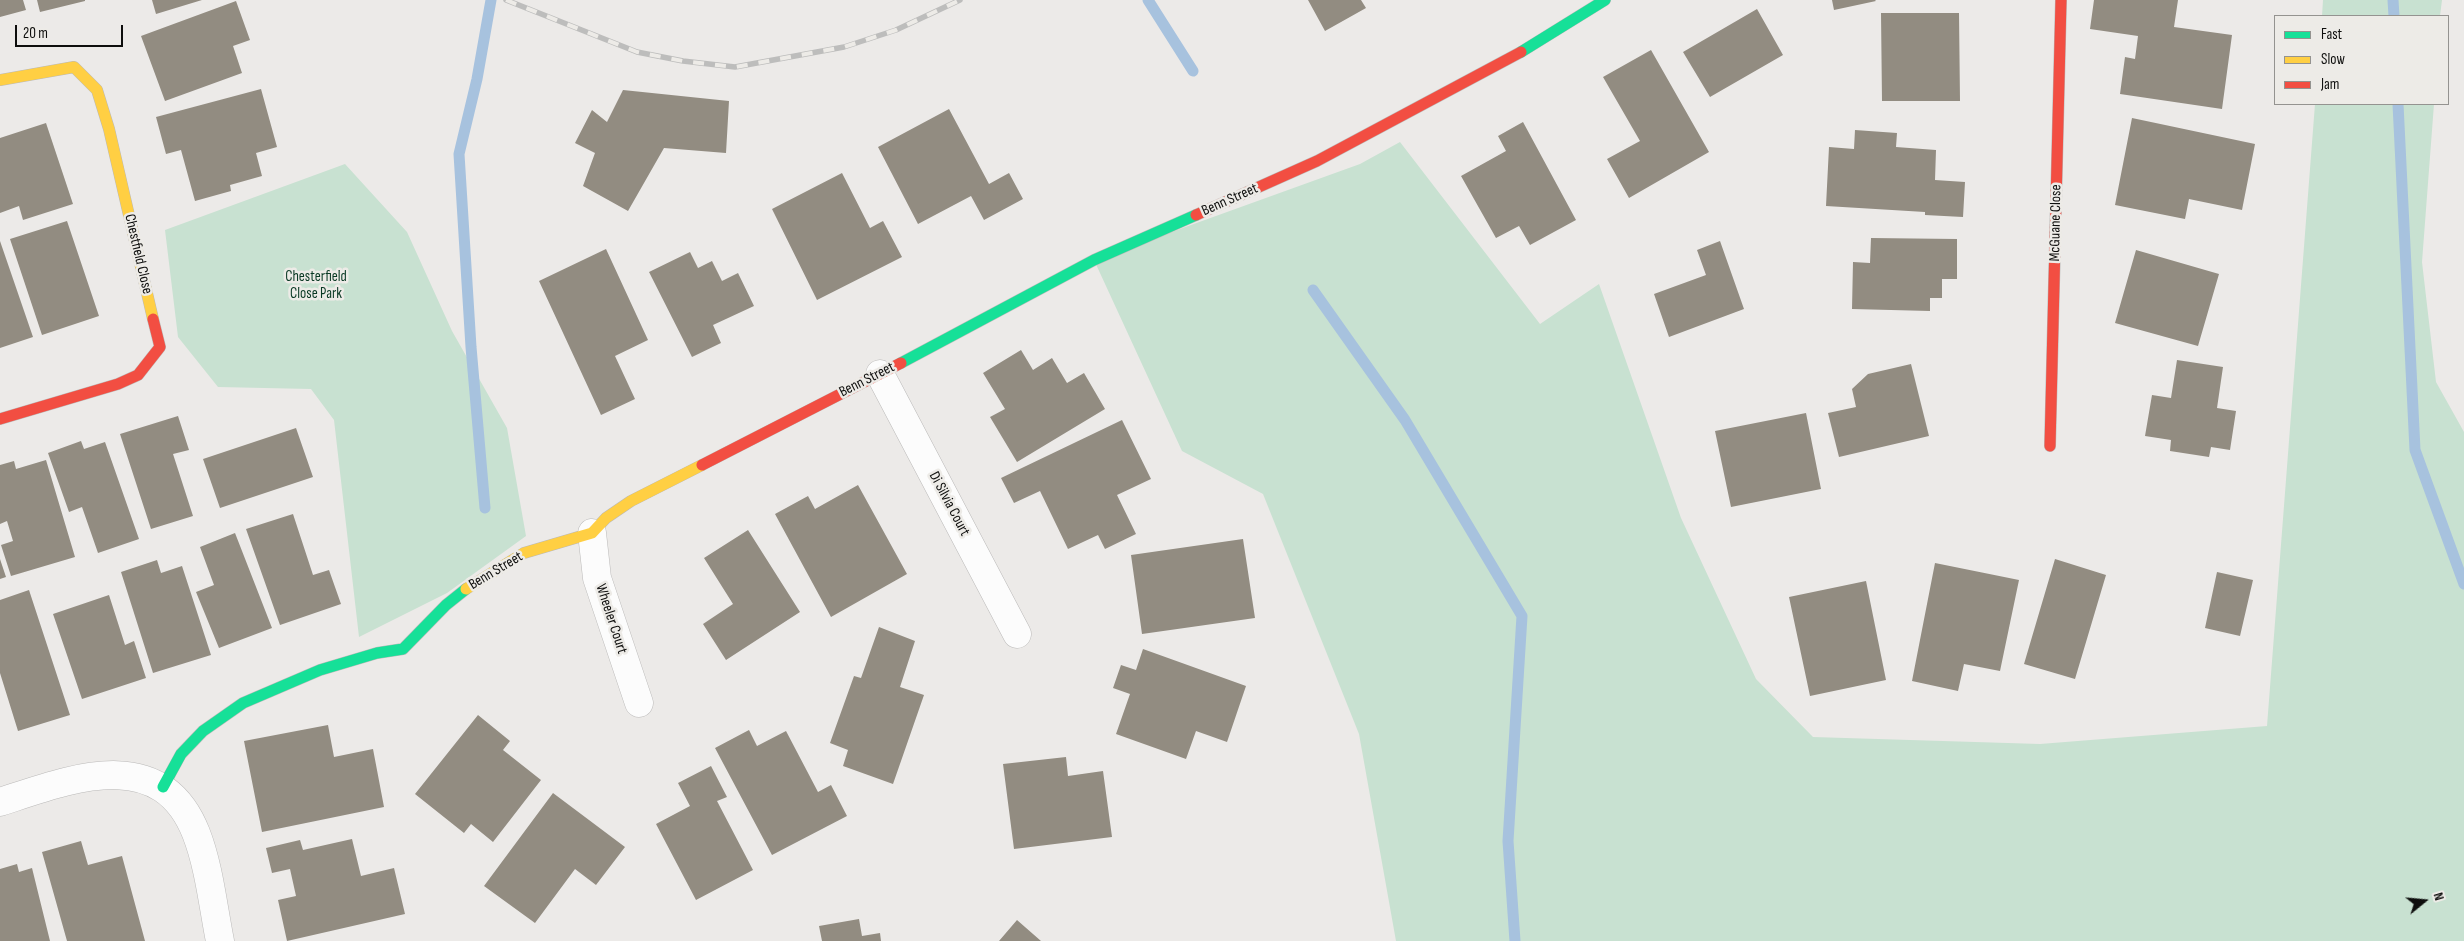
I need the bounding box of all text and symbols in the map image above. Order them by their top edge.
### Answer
scale bar [18,15,125,47]
legend [2274,15,2449,105]
text: 20 m [23,24,48,43]
text: Fast [2321,25,2342,44]
text: Slow [2321,50,2345,69]
text: Jam [2321,75,2339,94]
street label: Benn Street [1199,180,1261,220]
street label: McGuane Close [2046,184,2066,262]
street label: Chestfield Close [120,212,156,296]
park label: Chesterfield Close Park [285,268,347,303]
street label: Benn Street [836,358,898,402]
street label: Di Silvia Court [925,469,973,539]
street label: Benn Street [466,548,526,594]
street label: Wheeler Court [591,582,631,656]
north arrow [2399,876,2449,926]
text: N [2430,890,2448,903]

